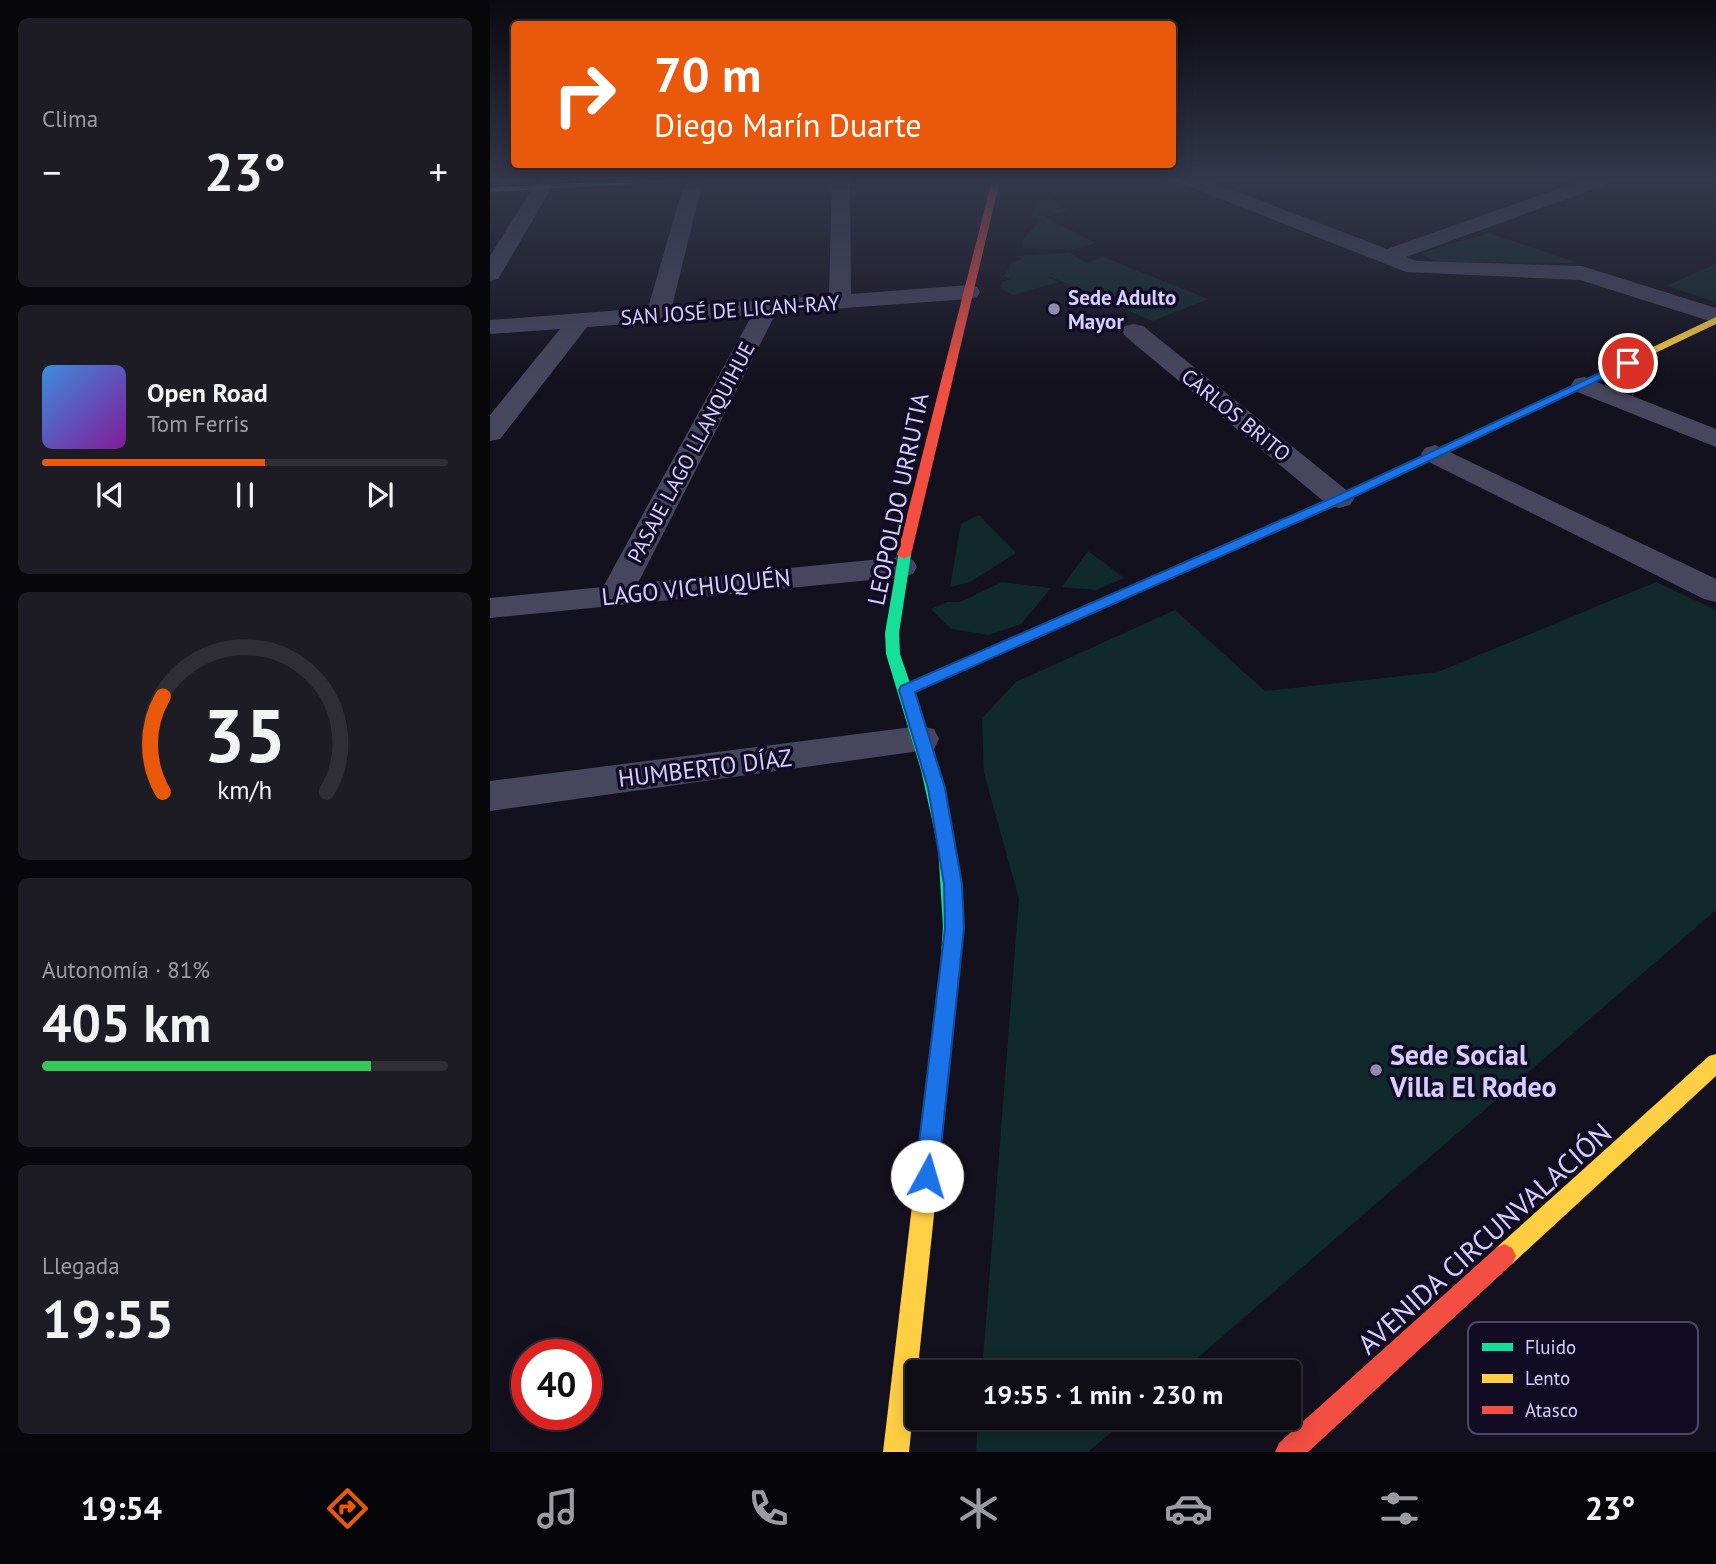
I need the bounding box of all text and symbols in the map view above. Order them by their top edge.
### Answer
text: 70 m [654,42,761,106]
icon: right [539,49,630,140]
text: Clima [42,104,98,133]
text: Diego Marín Duarte [654,104,922,146]
text: 23° [204,138,286,205]
text: − [42,147,61,196]
text: + [429,147,448,196]
place label: Sede Adulto Mayor [1068,284,1176,335]
street label: SAN JOSÉ DE LICAN-RAY [620,289,841,331]
marker: Sede Adulto Mayor [1046,301,1062,317]
pin [1598,333,1658,393]
street label: PASAJE LAGO LLANQUIHUE [621,337,761,567]
icon: arrive [1609,344,1647,382]
street label: CARLOS BRITO [1176,363,1296,467]
text: Open Road [147,376,268,409]
street label: LEOPOLDO URRUTIA [860,390,936,608]
text: Tom Ferris [147,409,249,438]
icon: previous [91,476,129,514]
icon: pause [226,476,264,514]
icon: next [361,476,399,514]
street label: LAGO VICHUQUÉN [600,562,792,612]
text: 35 [204,688,286,782]
street label: HUMBERTO DÍAZ [616,742,794,794]
text: km/h [218,774,272,806]
text: Autonomía · 81% [42,955,210,984]
text: 405 km [42,989,211,1056]
place label: Sede Social Villa El Rodeo [1389,1036,1557,1105]
marker: Sede Social Villa El Rodeo [1368,1062,1384,1078]
street label: AVENIDA CIRCUNVALACIÓN [1349,1114,1619,1362]
position arrow [890,1139,964,1213]
text: Llegada [42,1251,120,1280]
text: 19:55 [42,1285,174,1352]
legend [1468,1322,1698,1434]
text: Fluido [1525,1335,1576,1359]
speed limit sign: 40 [511,1339,602,1430]
text: Lento [1525,1366,1570,1390]
text: 19:55 · 1 min · 230 m [983,1378,1223,1411]
text: Atasco [1525,1398,1578,1422]
icon: directions [323,1484,372,1533]
icon: music [533,1484,582,1533]
icon: phone [744,1484,793,1533]
icon: climate [954,1484,1003,1533]
icon: car [1164,1484,1213,1533]
icon: filters [1375,1484,1424,1533]
text: 19:54 [81,1487,162,1529]
text: 23° [1585,1487,1635,1529]

